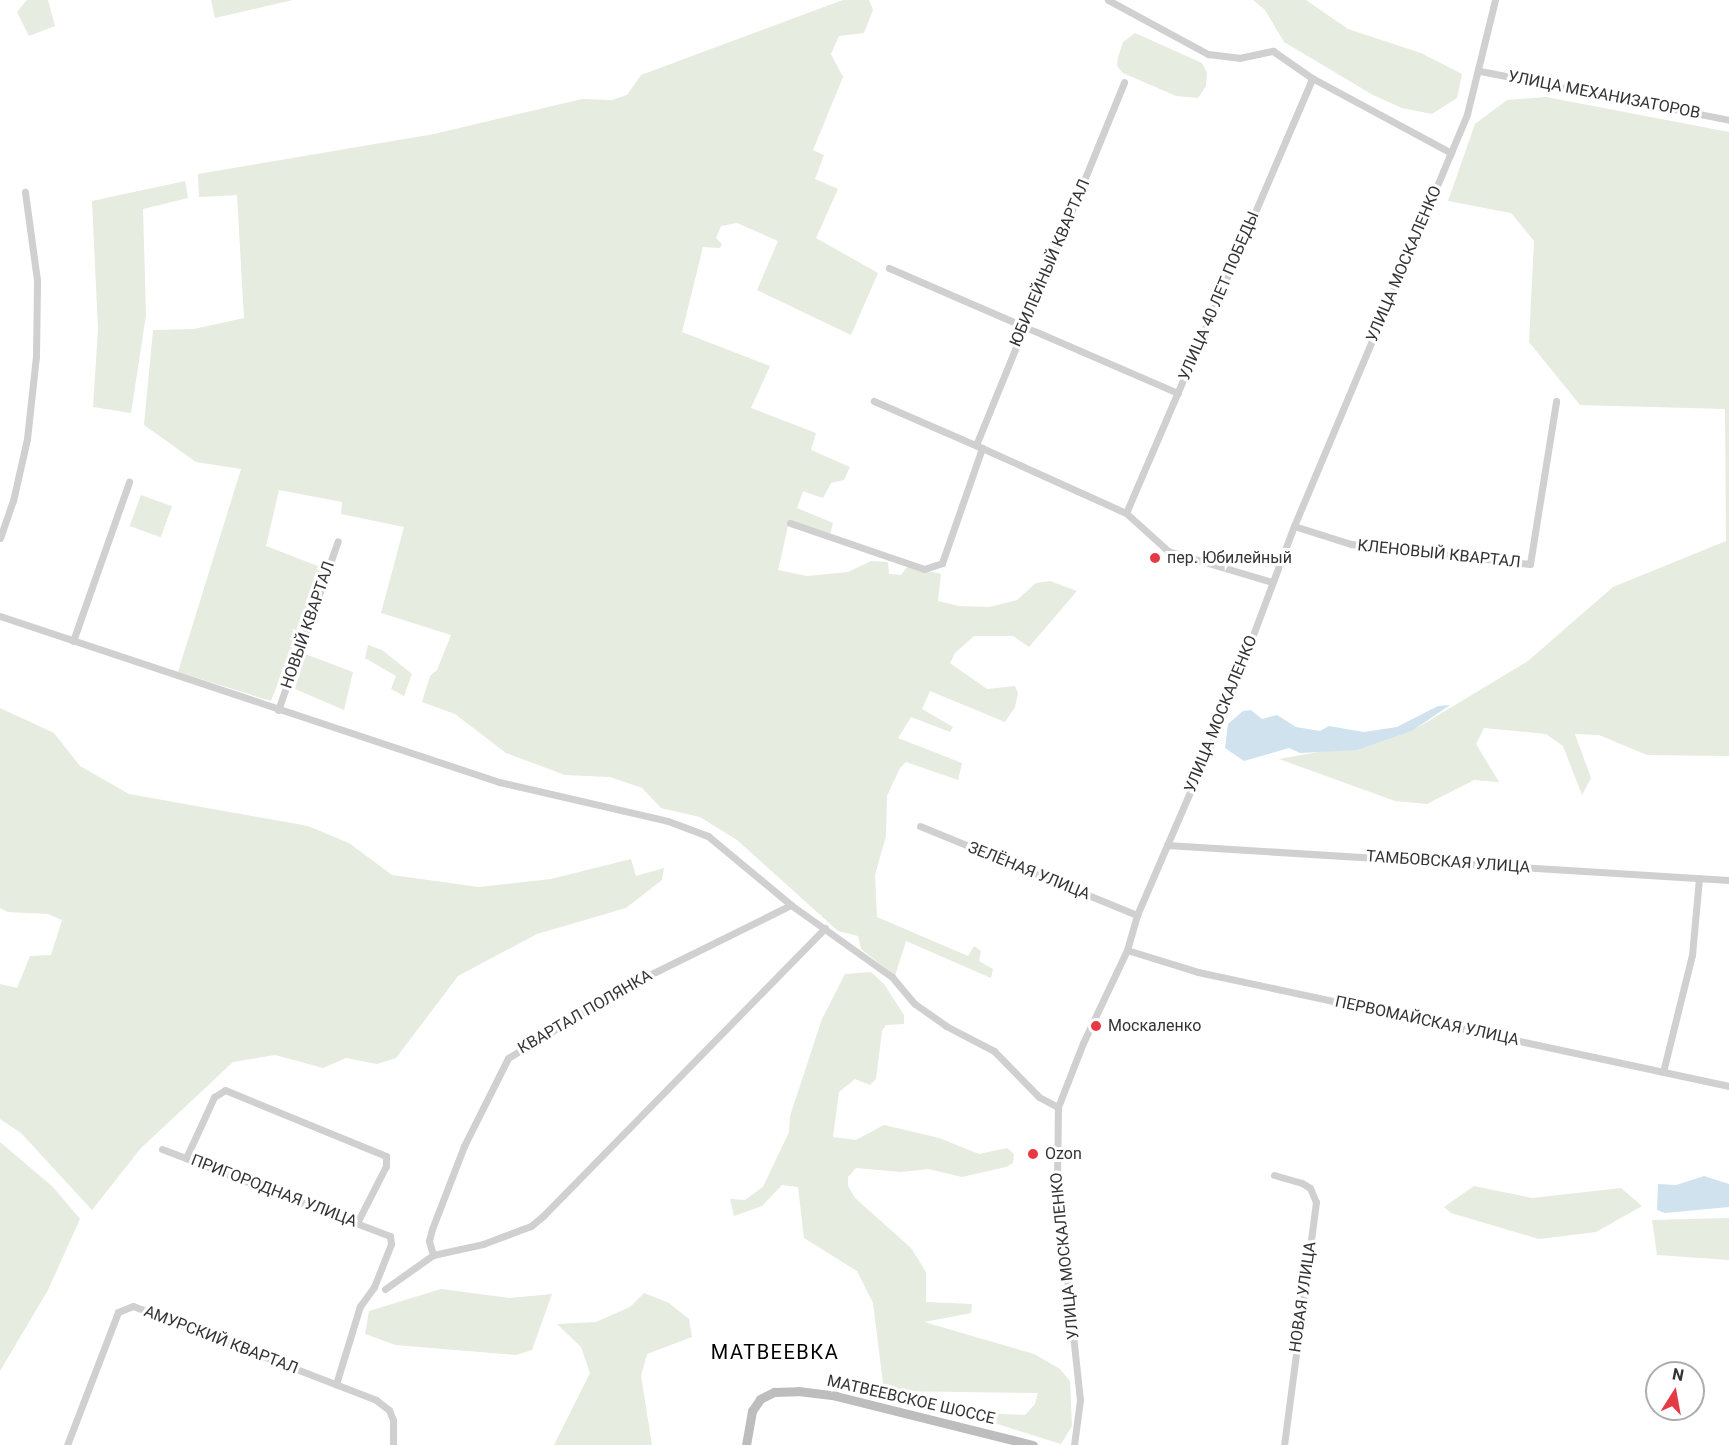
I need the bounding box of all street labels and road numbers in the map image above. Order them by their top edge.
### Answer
street label: УЛИЦА МЕХАНИЗАТОРОВ [1506,67,1702,123]
street label: ЮБИЛЕЙНЫЙ КВАРТАЛ [1006,176,1094,350]
street label: УЛИЦА МОСКАЛЕНКО [1362,183,1446,345]
street label: УЛИЦА 40 ЛЕТ ПОБЕДЫ [1175,208,1263,384]
street label: КЛЕНОВЫЙ КВАРТАЛ [1356,536,1522,572]
street label: НОВЫЙ КВАРТАЛ [277,559,339,691]
street label: УЛИЦА МОСКАЛЕНКО [1181,633,1261,795]
street label: ЗЕЛЁНАЯ УЛИЦА [965,838,1093,904]
street label: ТАМБОВСКАЯ УЛИЦА [1365,847,1531,877]
street label: КВАРТАЛ ПОЛЯНКА [515,966,655,1058]
street label: ПЕРВОМАЙСКАЯ УЛИЦА [1333,992,1521,1050]
street label: ПРИГОРОДНАЯ УЛИЦА [188,1151,360,1231]
street label: УЛИЦА МОСКАЛЕНКО [1047,1172,1083,1340]
street label: НОВАЯ УЛИЦА [1286,1240,1320,1354]
street label: АМУРСКИЙ КВАРТАЛ [141,1302,301,1378]
street label: МАТВЕЕВСКОЕ ШОССЕ [825,1371,997,1429]

